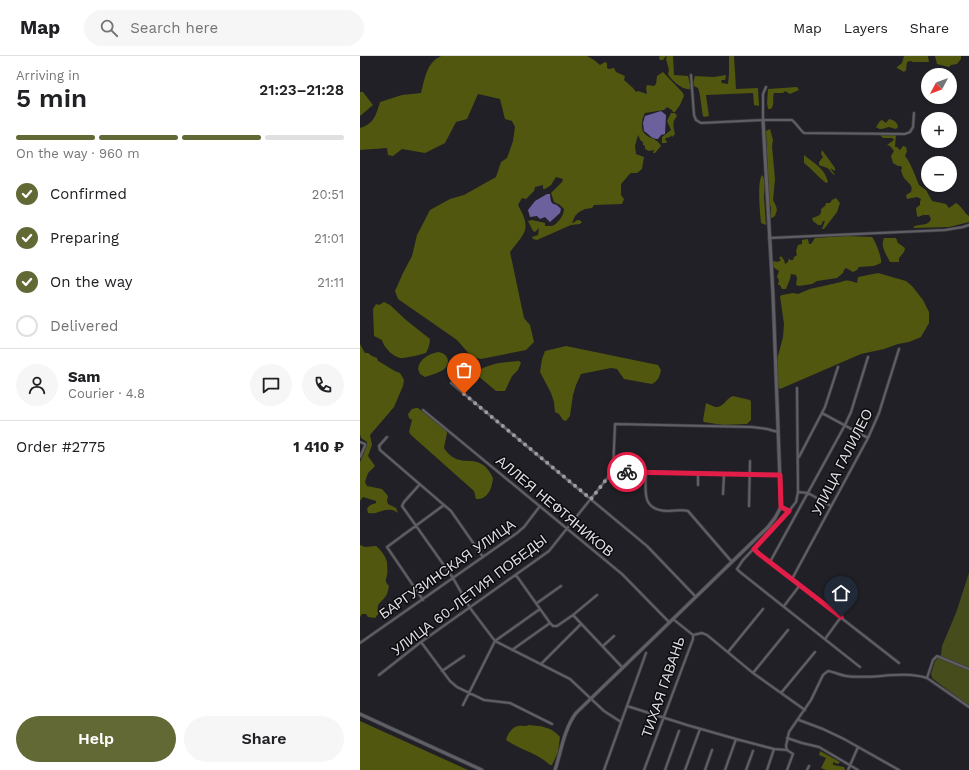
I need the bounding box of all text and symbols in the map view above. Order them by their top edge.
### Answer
search box [84,10,364,46]
text: Map [20,16,60,39]
icon: search [98,17,120,39]
text: Search here [130,19,218,37]
text: Map [793,20,822,36]
text: Layers [844,20,888,36]
text: Share [910,20,949,36]
text: Arriving in [16,68,80,83]
north arrow [921,68,957,104]
map controls [921,68,957,192]
text: 21:23–21:28 [259,81,344,99]
text: 5 min [16,83,87,113]
button: + [921,112,957,148]
text: On the way · 960 m [16,146,140,161]
button: − [921,156,957,192]
icon: check [16,183,38,205]
text: Confirmed [50,185,127,203]
text: 20:51 [312,187,344,202]
icon: check [16,227,38,249]
text: Preparing [50,229,119,247]
text: 21:01 [314,231,344,246]
icon: check [16,271,38,293]
text: On the way [50,273,132,291]
text: 21:11 [317,275,344,290]
text: Delivered [50,317,118,335]
pin [447,353,481,394]
icon: bag [453,359,475,381]
button: person [16,364,58,406]
button: chat [250,364,292,406]
button: phone [302,364,344,406]
text: Sam [68,368,100,386]
text: Courier · 4.8 [68,386,145,401]
street label: УЛИЦА ГАЛИЛЕО [808,406,876,518]
text: Order #2775 [16,438,106,456]
text: 1 410 ₽ [293,438,344,456]
street label: АЛЛЕЯ НЕФТЯНИКОВ [493,452,617,560]
courier [607,452,647,492]
icon: bike [616,461,638,483]
street label: БАРГУЗИНСКАЯ УЛИЦА [376,516,519,622]
street label: УЛИЦА 60-ЛЕТИЯ ПОБЕДЫ [388,531,550,659]
pin [824,576,858,617]
icon: home [830,582,852,604]
street label: ТИХАЯ ГАВАНЬ [638,634,688,740]
button: Help [16,716,176,762]
button: Share [184,716,344,762]

